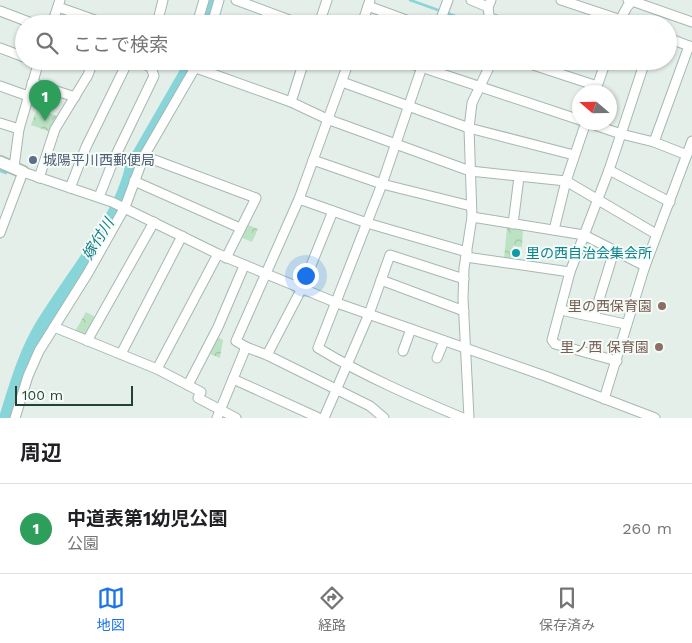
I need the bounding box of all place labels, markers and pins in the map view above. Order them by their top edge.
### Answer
pin: 1 [29,80,61,121]
place label: 城陽平川西郵便局 [43,152,155,168]
marker: 城陽平川西郵便局 [27,154,39,166]
place label: 里の西自治会集会所 [526,245,652,261]
marker: 里の西自治会集会所 [510,247,522,259]
place label: 里の西保育園 [568,298,652,314]
marker: 里の西保育園 [656,300,668,312]
place label: 里ノ西 保育園 [560,339,649,355]
marker: 里ノ西 保育園 [653,341,665,353]

